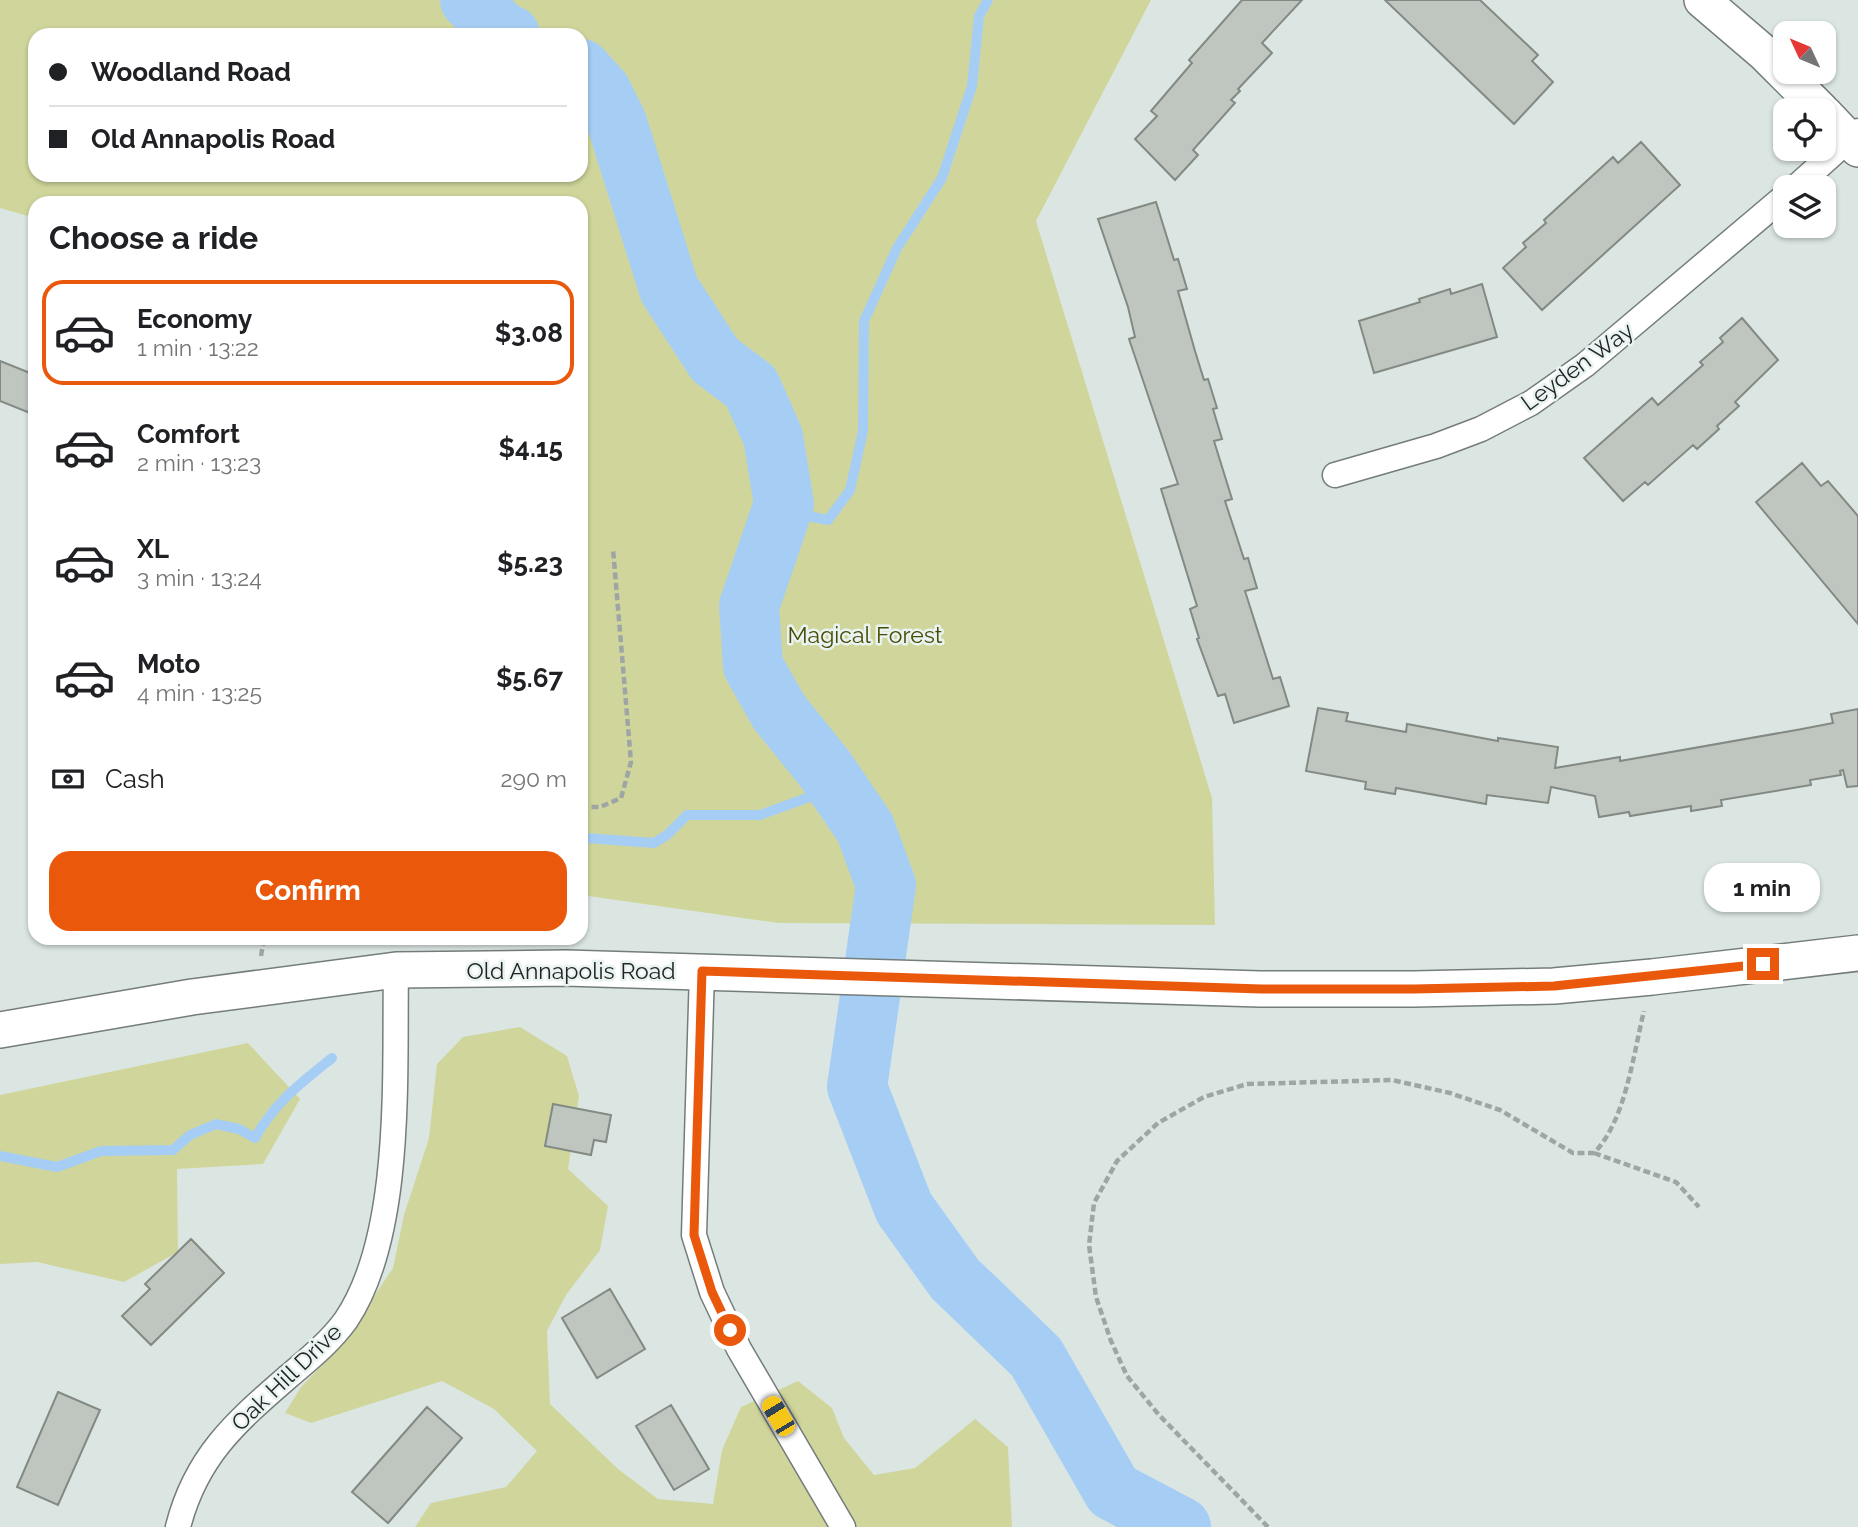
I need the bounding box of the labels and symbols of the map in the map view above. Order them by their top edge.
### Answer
north arrow [1773,21,1836,84]
street label: Leyden Way [1516,316,1638,416]
park label: Magical Forest [788,621,943,648]
callout: 1 min [1705,862,1821,912]
route end [1747,948,1779,980]
street label: Old Annapolis Road [466,957,676,984]
route start [714,1314,746,1346]
street label: Oak Hill Drive [225,1318,347,1436]
car [759,1393,798,1439]

